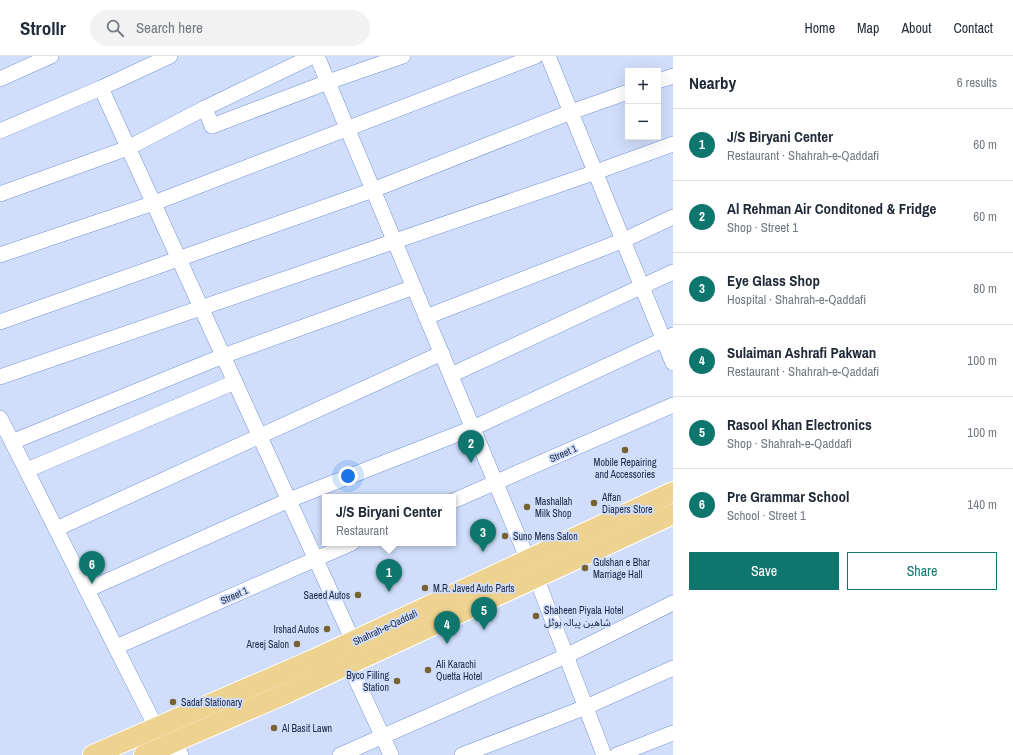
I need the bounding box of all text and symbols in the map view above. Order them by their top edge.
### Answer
search box [90,10,370,46]
text: Strollr [20,15,66,41]
icon: search [104,17,126,39]
text: Search here [136,17,203,38]
text: Home [804,19,835,37]
text: Map [857,19,879,37]
text: About [901,19,931,37]
text: Contact [953,19,993,37]
map controls [625,68,661,140]
button: + [625,68,661,104]
text: Nearby [689,71,736,94]
text: 6 results [957,74,997,91]
button: − [625,104,661,140]
text: J/S Biryani Center [727,126,833,147]
text: 1 [699,136,705,153]
text: 60 m [973,136,997,153]
text: Restaurant · Shahrah-e-Qaddafi [727,147,879,164]
text: Al Rehman Air Conditoned & Fridge [727,198,936,219]
text: 2 [699,208,705,225]
text: 60 m [973,208,997,225]
text: Shop · Street 1 [727,219,798,236]
text: Eye Glass Shop [727,270,820,291]
text: 3 [699,280,705,297]
text: 80 m [973,280,997,297]
text: Hospital · Shahrah-e-Qaddafi [727,291,866,308]
text: Sulaiman Ashrafi Pakwan [727,342,876,363]
text: 4 [699,352,705,369]
text: 100 m [967,352,997,369]
text: Restaurant · Shahrah-e-Qaddafi [727,363,879,380]
text: Rasool Khan Electronics [727,414,872,435]
text: 5 [699,424,705,441]
text: 100 m [967,424,997,441]
pin: 2 [458,430,484,463]
text: Shop · Shahrah-e-Qaddafi [727,435,852,452]
street label: Street 1 [547,442,579,465]
marker: Mobile Repairing and Accessories [620,445,630,455]
place label: Mobile Repairing and Accessories [594,456,657,481]
your location [338,466,358,486]
text: Pre Grammar School [727,486,849,507]
place label: Affan Diapers Store [601,491,653,516]
popup [322,494,456,546]
place label: Mashallah Milk Shop [535,495,572,520]
text: 6 [699,496,705,513]
text: 140 m [967,496,997,513]
marker: Affan Diapers Store [589,498,599,508]
text: J/S Biryani Center [336,501,442,522]
marker: Mashallah Milk Shop [522,502,532,512]
text: School · Street 1 [727,507,806,524]
pin: 3 [470,519,496,552]
text: Restaurant [336,522,388,539]
place label: Suno Mens Salon [513,530,578,543]
marker: Suno Mens Salon [500,531,510,541]
pin: 6 [79,551,105,584]
button: Save [689,552,839,590]
button: Share [847,552,997,590]
place label: Gulshan e Bhar Marriage Hall [593,556,650,581]
pin: 1 [376,559,402,592]
marker: Gulshan e Bhar Marriage Hall [580,563,590,573]
place label: M.R. Javed Auto Parts [433,582,515,595]
marker: M.R. Javed Auto Parts [420,583,430,593]
street label: Street 1 [218,584,250,607]
place label: Saeed Autos [303,589,350,602]
marker: Saeed Autos [353,590,363,600]
pin: 5 [471,597,497,630]
place label: Shaheen Piyala Hotel شاھین پیالہ ہوٹل [544,604,623,629]
street label: Shahrah-e-Qaddafi [351,607,420,648]
pin: 4 [434,611,460,644]
marker: Shaheen Piyala Hotel شاھین پیالہ ہوٹل [531,611,541,621]
place label: Irshad Autos [273,623,319,636]
marker: Irshad Autos [322,624,332,634]
place label: Areej Salon [246,638,289,651]
marker: Areej Salon [292,639,302,649]
place label: Ali Karachi Quetta Hotel [435,658,482,683]
marker: Ali Karachi Quetta Hotel [423,665,433,675]
place label: Byco Filling Station [346,669,389,694]
marker: Byco Filling Station [392,676,402,686]
place label: Sadaf Stationary [181,696,243,709]
marker: Sadaf Stationary [168,697,178,707]
place label: Al Basit Lawn [281,722,332,735]
marker: Al Basit Lawn [269,723,279,733]

